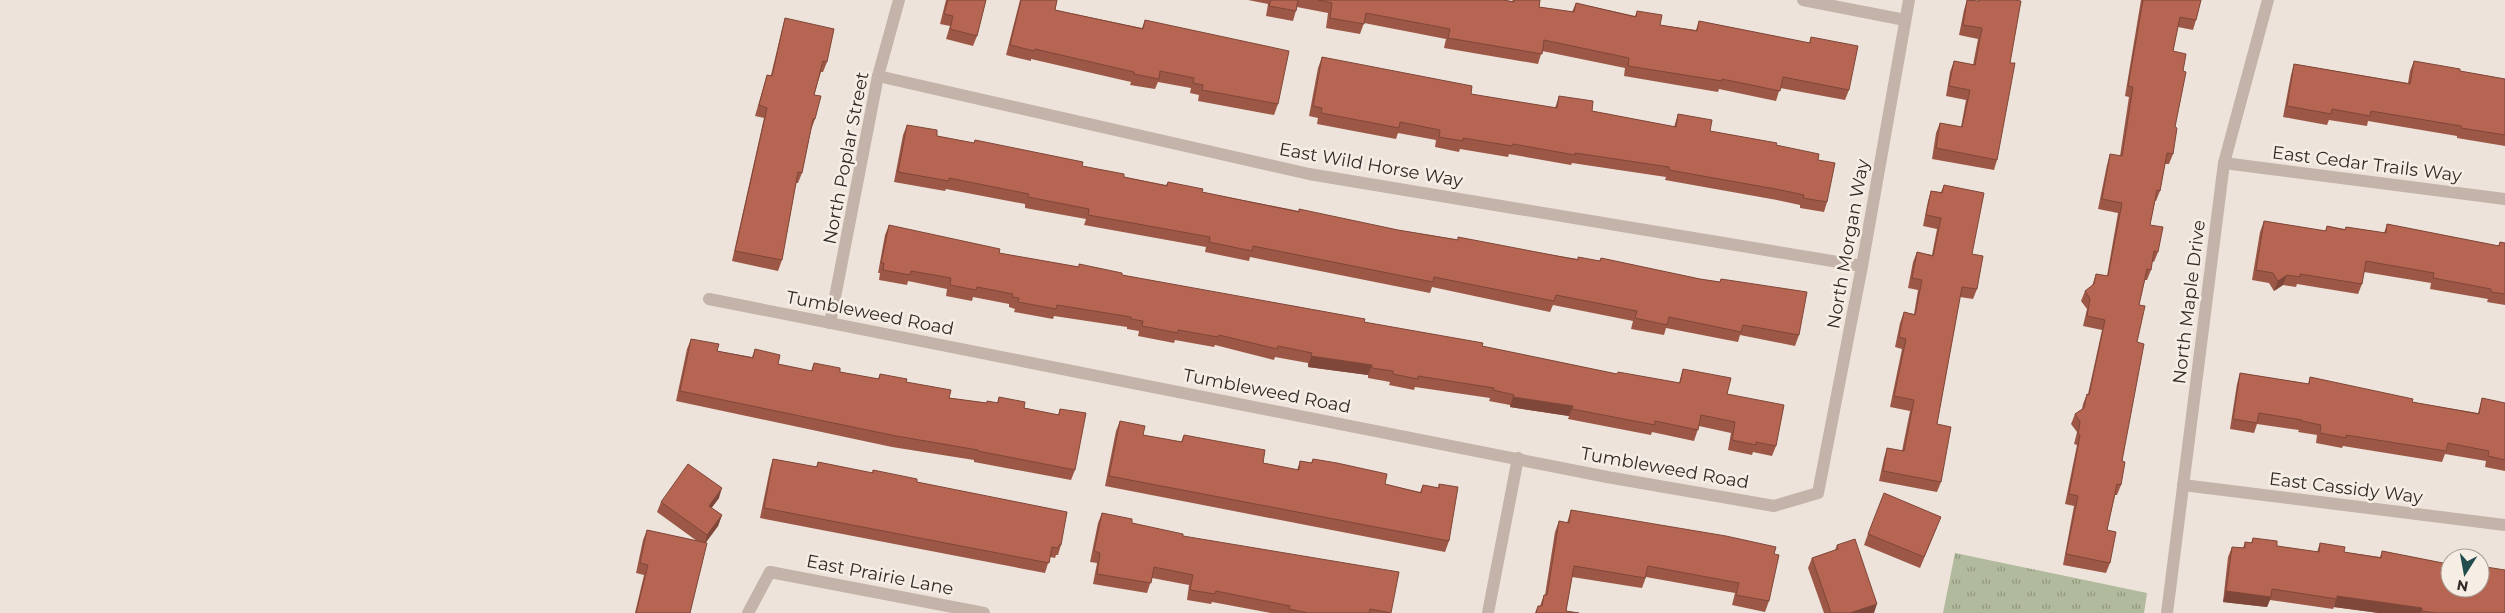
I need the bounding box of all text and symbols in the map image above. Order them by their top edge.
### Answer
street label: North Poplar Street [818,70,874,246]
street label: East Wild Horse Way [1277,138,1465,192]
street label: East Cedar Trails Way [2271,141,2463,187]
street label: North Morgan Way [1822,157,1874,331]
street label: North Maple Drive [2168,219,2210,385]
street label: Tumbleweed Road [784,286,956,340]
street label: Tumbleweed Road [1181,364,1353,418]
street label: Tumbleweed Road [1579,442,1751,494]
street label: East Cassidy Way [2268,468,2424,508]
north arrow [2440,548,2490,598]
street label: East Prairie Lane [804,550,956,600]
text: N [2455,576,2470,596]

